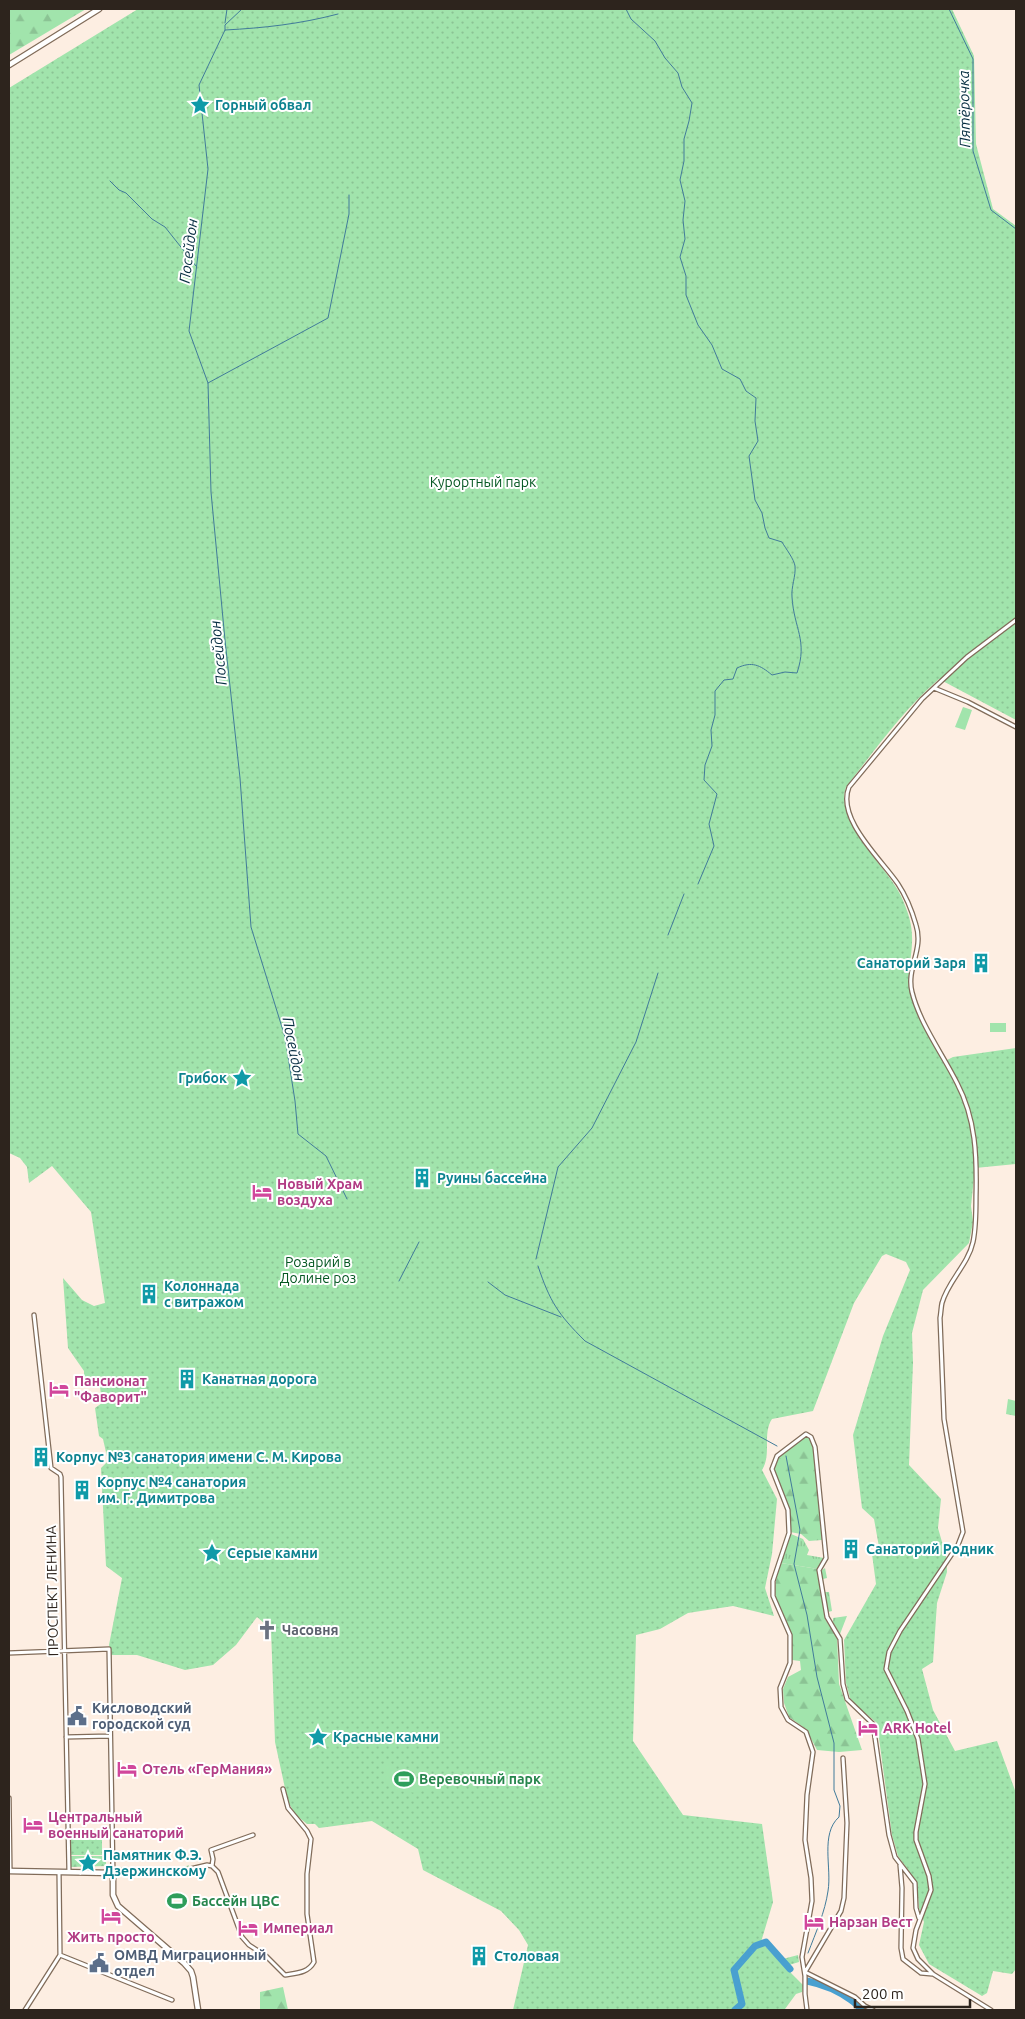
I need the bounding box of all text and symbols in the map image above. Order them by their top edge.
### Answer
water label: Пятёрочка [955,70,973,148]
place icon: Горный обвал [189,94,211,116]
place label: Горный обвал [215,97,311,113]
water label: Посейдон [176,217,200,284]
park label: Курортный парк [430,474,536,490]
water label: Посейдон [206,619,230,686]
building icon: Санаторий Заря [970,952,992,974]
place label: Санаторий Заря [857,955,966,971]
water label: Посейдон [279,1016,309,1083]
place icon: Грибок [231,1067,253,1089]
place label: Грибок [178,1070,227,1086]
building icon: Руины бассейна [411,1167,433,1189]
place label: Руины бассейна [437,1170,547,1186]
place label: Новый Храм воздуха [277,1176,363,1208]
hotel icon: Новый Храм воздуха [251,1181,273,1203]
park label: Розарий в Долине роз [280,1254,356,1286]
place label: Колоннада с витражом [164,1278,244,1310]
building icon: Колоннада с витражом [138,1283,160,1305]
building icon: Канатная дорога [176,1368,198,1390]
place label: Канатная дорога [202,1371,317,1387]
place label: Пансионат "Фаворит" [74,1373,147,1405]
hotel icon: Пансионат "Фаворит" [48,1378,70,1400]
building icon: Корпус №3 санатория имени С. М. Кирова [30,1446,52,1468]
place label: Корпус №3 санатория имени С. М. Кирова [56,1449,342,1465]
place label: Корпус №4 санатория им. Г. Димитрова [97,1474,246,1506]
building icon: Корпус №4 санатория им. Г. Димитрова [71,1479,93,1501]
street label: ПРОСПЕКТ ЛЕНИНА [43,1525,61,1657]
building icon: Санаторий Родник [840,1538,862,1560]
place label: Санаторий Родник [866,1541,994,1557]
place icon: Серые камни [201,1542,223,1564]
place label: Серые камни [227,1545,318,1561]
church icon: Часовня [256,1619,278,1641]
place label: Часовня [282,1622,338,1638]
place label: Кисловодский городской суд [92,1700,192,1732]
public building icon: Кисловодский городской суд [66,1705,88,1727]
hotel icon: ARK Hotel [857,1717,879,1739]
place label: ARK Hotel [883,1720,951,1736]
place icon: Красные камни [307,1726,329,1748]
place label: Красные камни [333,1729,439,1745]
hotel icon: Отель «ГерМания» [116,1758,138,1780]
place label: Отель «ГерМания» [142,1761,272,1777]
sports icon: Веревочный парк [393,1768,415,1790]
place label: Веревочный парк [419,1771,541,1787]
place label: Центральный военный санаторий [48,1809,184,1841]
hotel icon: Центральный военный санаторий [22,1814,44,1836]
place label: Памятник Ф.Э. Дзержинскому [103,1847,207,1879]
place icon: Памятник Ф.Э. Дзержинскому [77,1852,99,1874]
sports icon: Бассейн ЦВС [166,1890,188,1912]
place label: Бассейн ЦВС [192,1893,280,1909]
hotel icon: Жить просто [100,1905,122,1927]
hotel icon: Нарзан Вест [803,1911,825,1933]
place label: Нарзан Вест [829,1914,913,1930]
hotel icon: Империал [237,1917,259,1939]
place label: Империал [263,1920,333,1936]
place label: Жить просто [67,1929,155,1945]
building icon: Столовая [468,1945,490,1967]
place label: ОМВД Миграционный отдел [114,1947,266,1979]
place label: Столовая [494,1948,559,1964]
public building icon: ОМВД Миграционный отдел [88,1952,110,1974]
scale bar [855,1976,970,2008]
text: 200 m [862,1985,904,2002]

